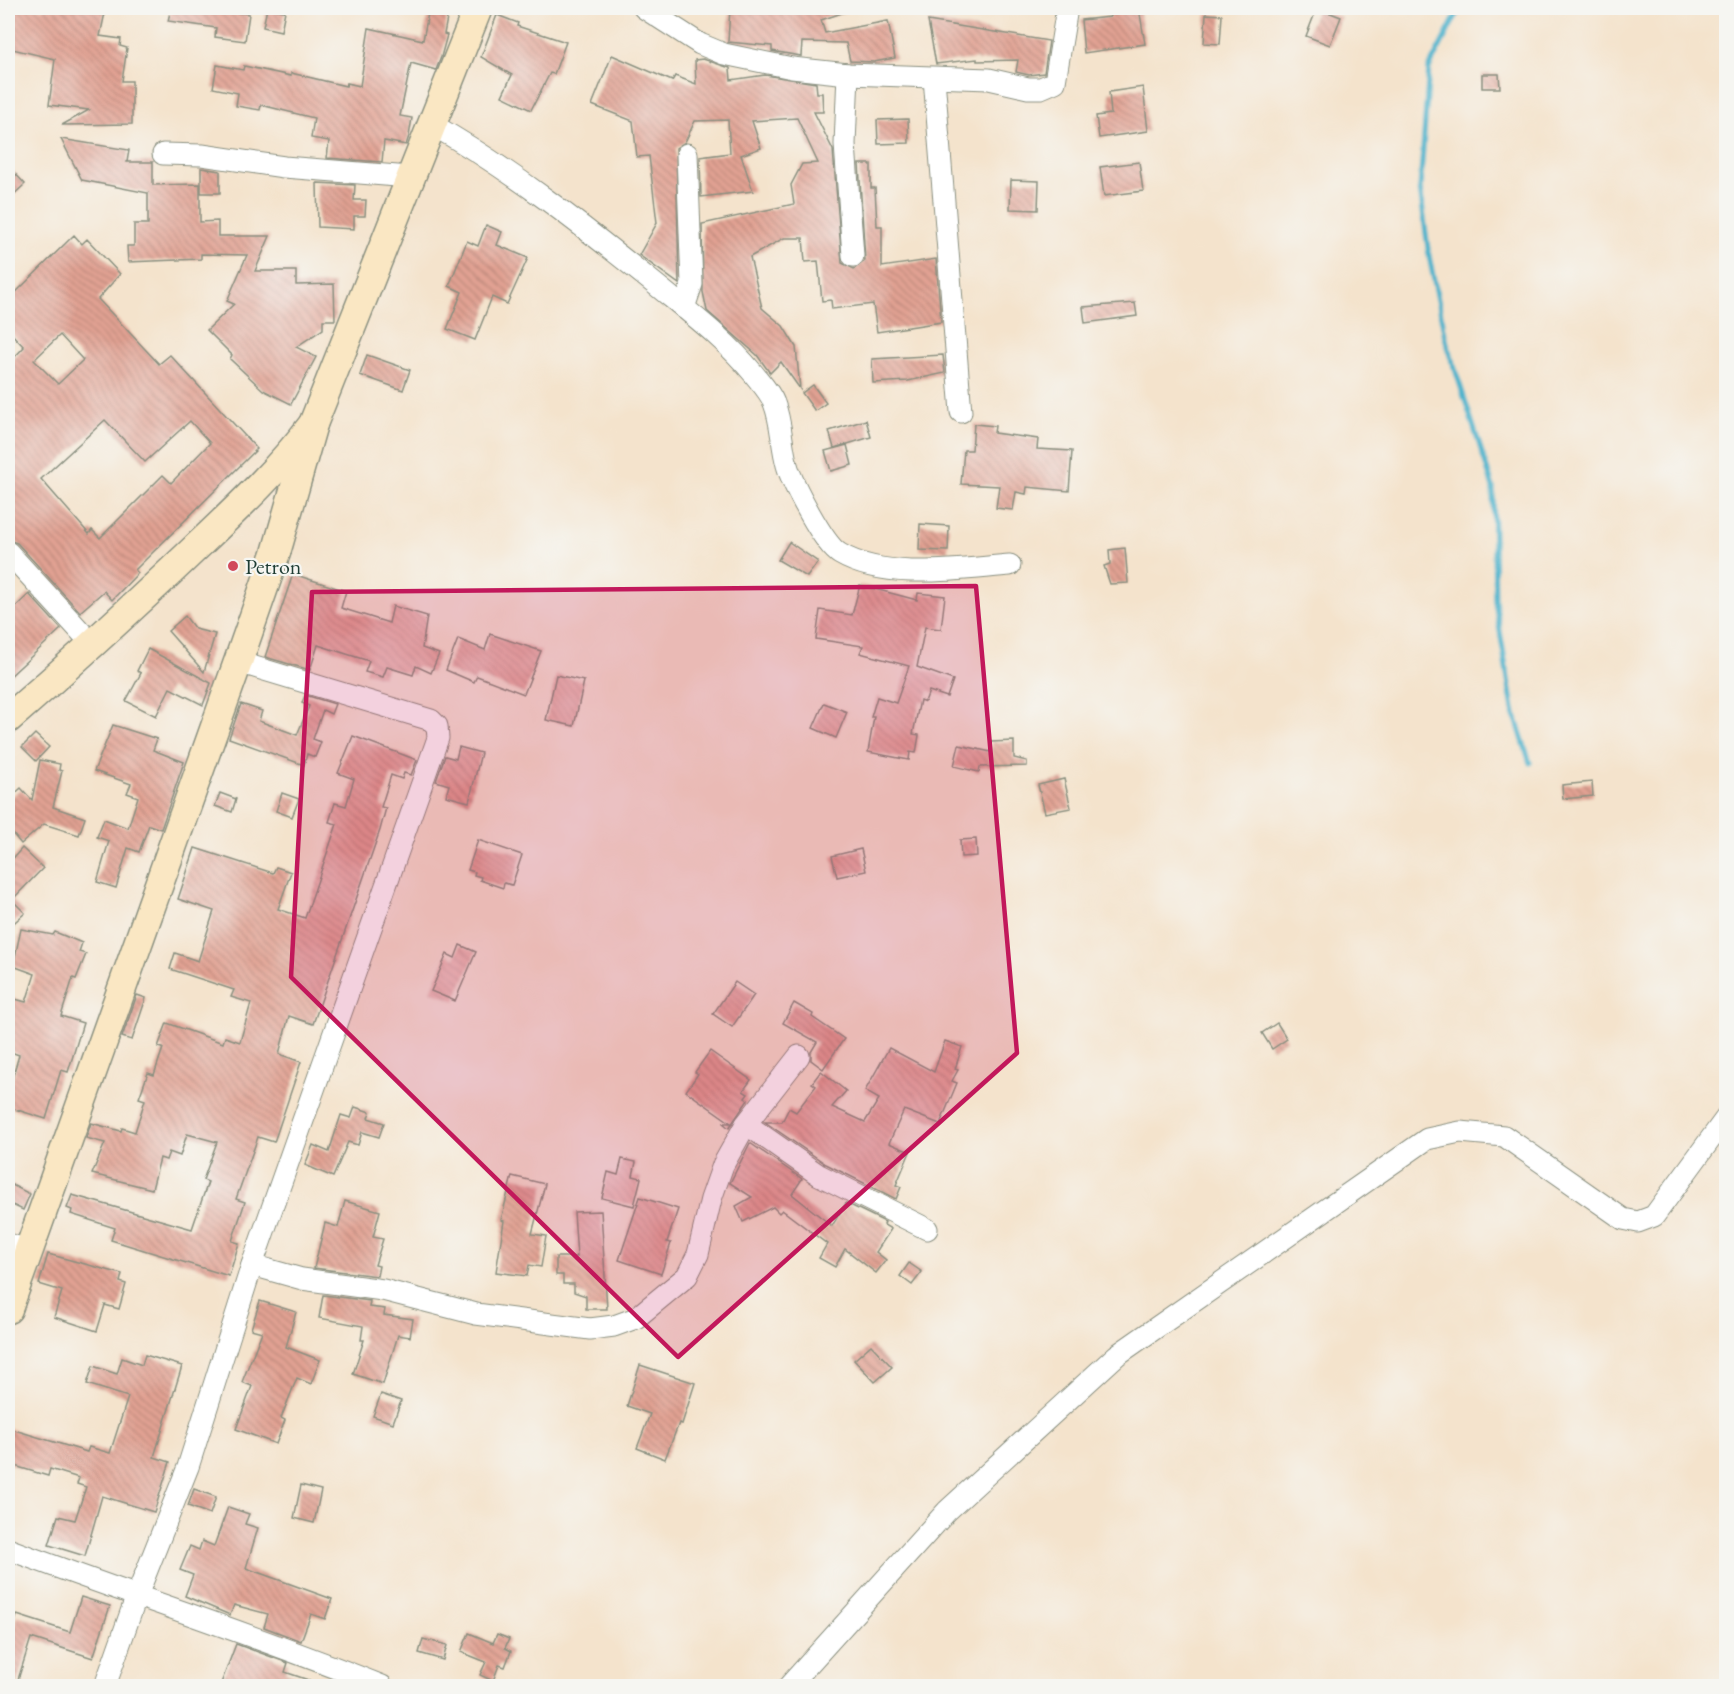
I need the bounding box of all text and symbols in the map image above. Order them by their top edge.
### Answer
place label: Petron [245,552,302,581]
marker: Petron [226,559,240,573]

